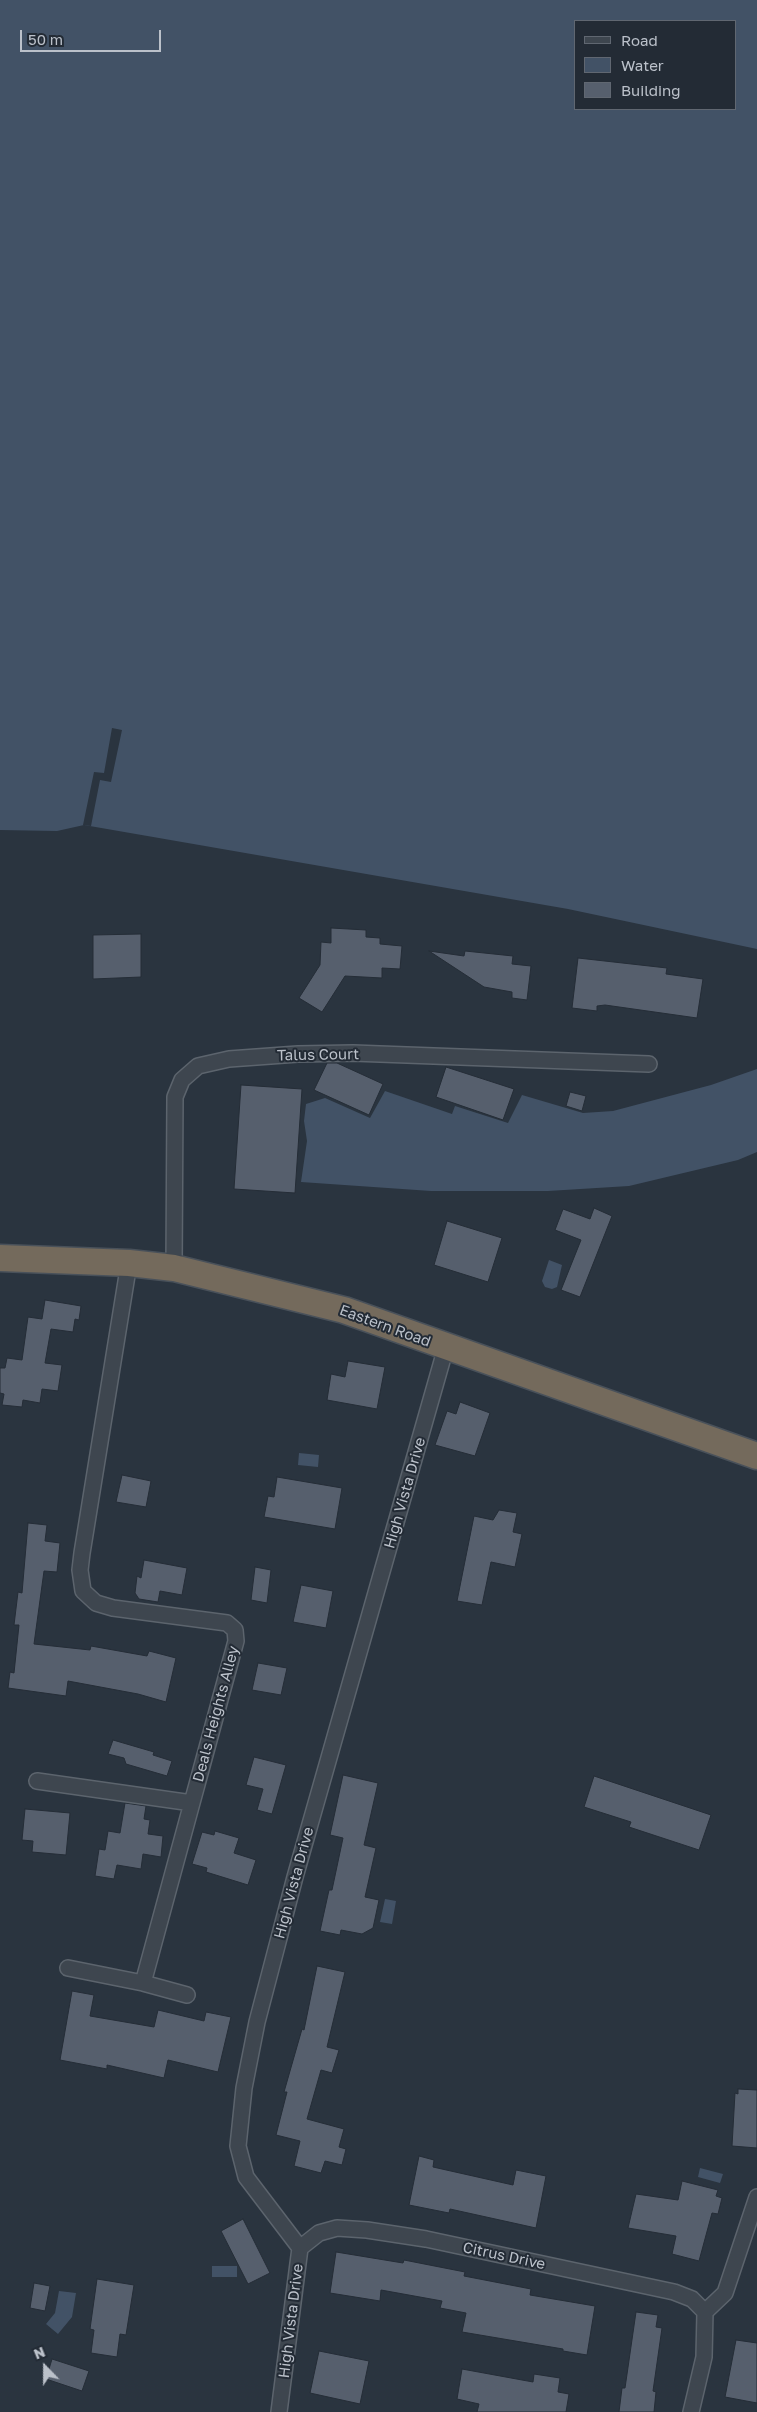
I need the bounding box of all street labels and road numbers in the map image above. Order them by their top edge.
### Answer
street label: Talus Court [277,1045,359,1065]
street label: Eastern Road [337,1301,433,1351]
street label: High Vista Drive [380,1435,430,1551]
street label: Deals Heights Alley [189,1644,243,1784]
street label: High Vista Drive [270,1825,318,1941]
street label: Citrus Drive [461,2238,547,2274]
street label: High Vista Drive [275,2263,307,2379]

